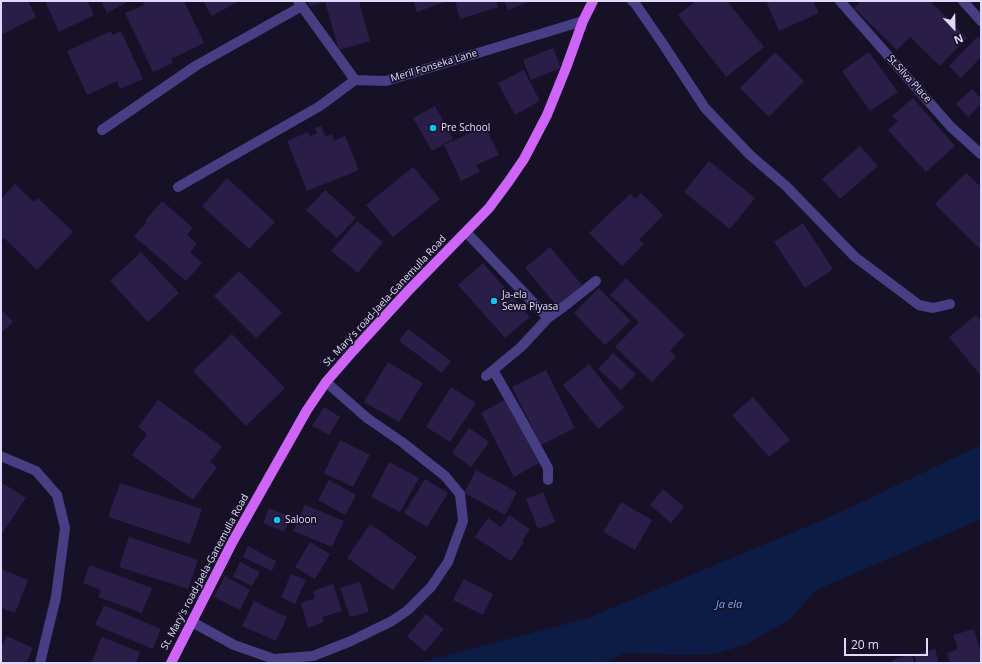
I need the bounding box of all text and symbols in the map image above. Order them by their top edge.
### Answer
north arrow [934,8,974,48]
text: N [952,31,966,48]
street label: Meril Fonseka Lane [389,47,479,85]
street label: St.Silva Place [885,53,933,105]
place label: Pre School [441,122,490,134]
marker: Pre School [428,123,438,133]
street label: St. Mary's road-Jaela-Ganemulla Road [321,233,449,369]
place label: Ja-ela Sewa Piyasa [502,289,558,312]
marker: Ja-ela Sewa Piyasa [489,296,499,306]
street label: St. Mary's road-Jaela-Ganemulla Road [159,492,251,652]
place label: Saloon [285,514,317,526]
marker: Saloon [272,515,282,525]
water label: Ja ela [716,598,742,612]
scale bar [846,630,930,656]
text: 20 m [851,636,879,653]

